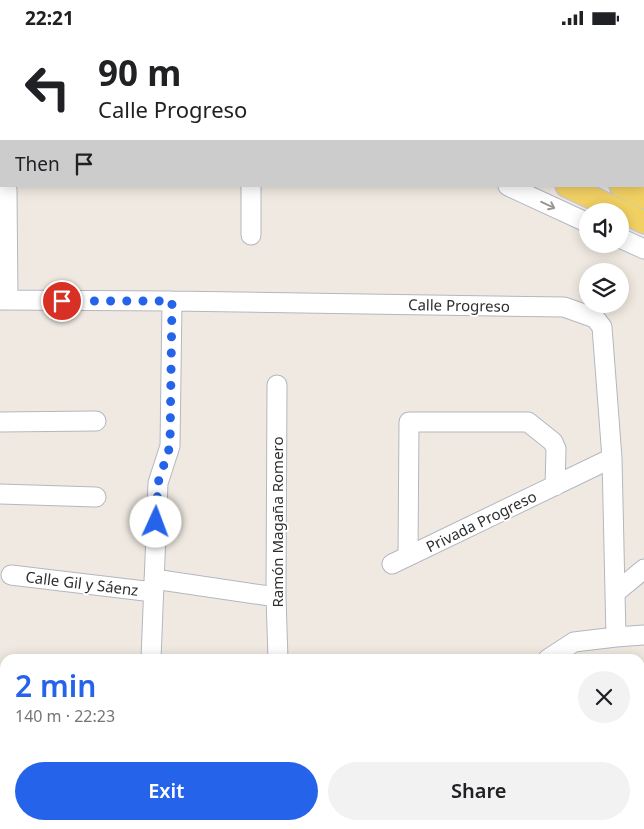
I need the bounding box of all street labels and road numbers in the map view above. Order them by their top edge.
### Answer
street label: Calle Progreso [408,294,510,316]
street label: Ramón Magaña Romero [267,436,287,608]
street label: Privada Progreso [422,486,540,556]
street label: Calle Gil y Sáenz [24,566,140,600]

